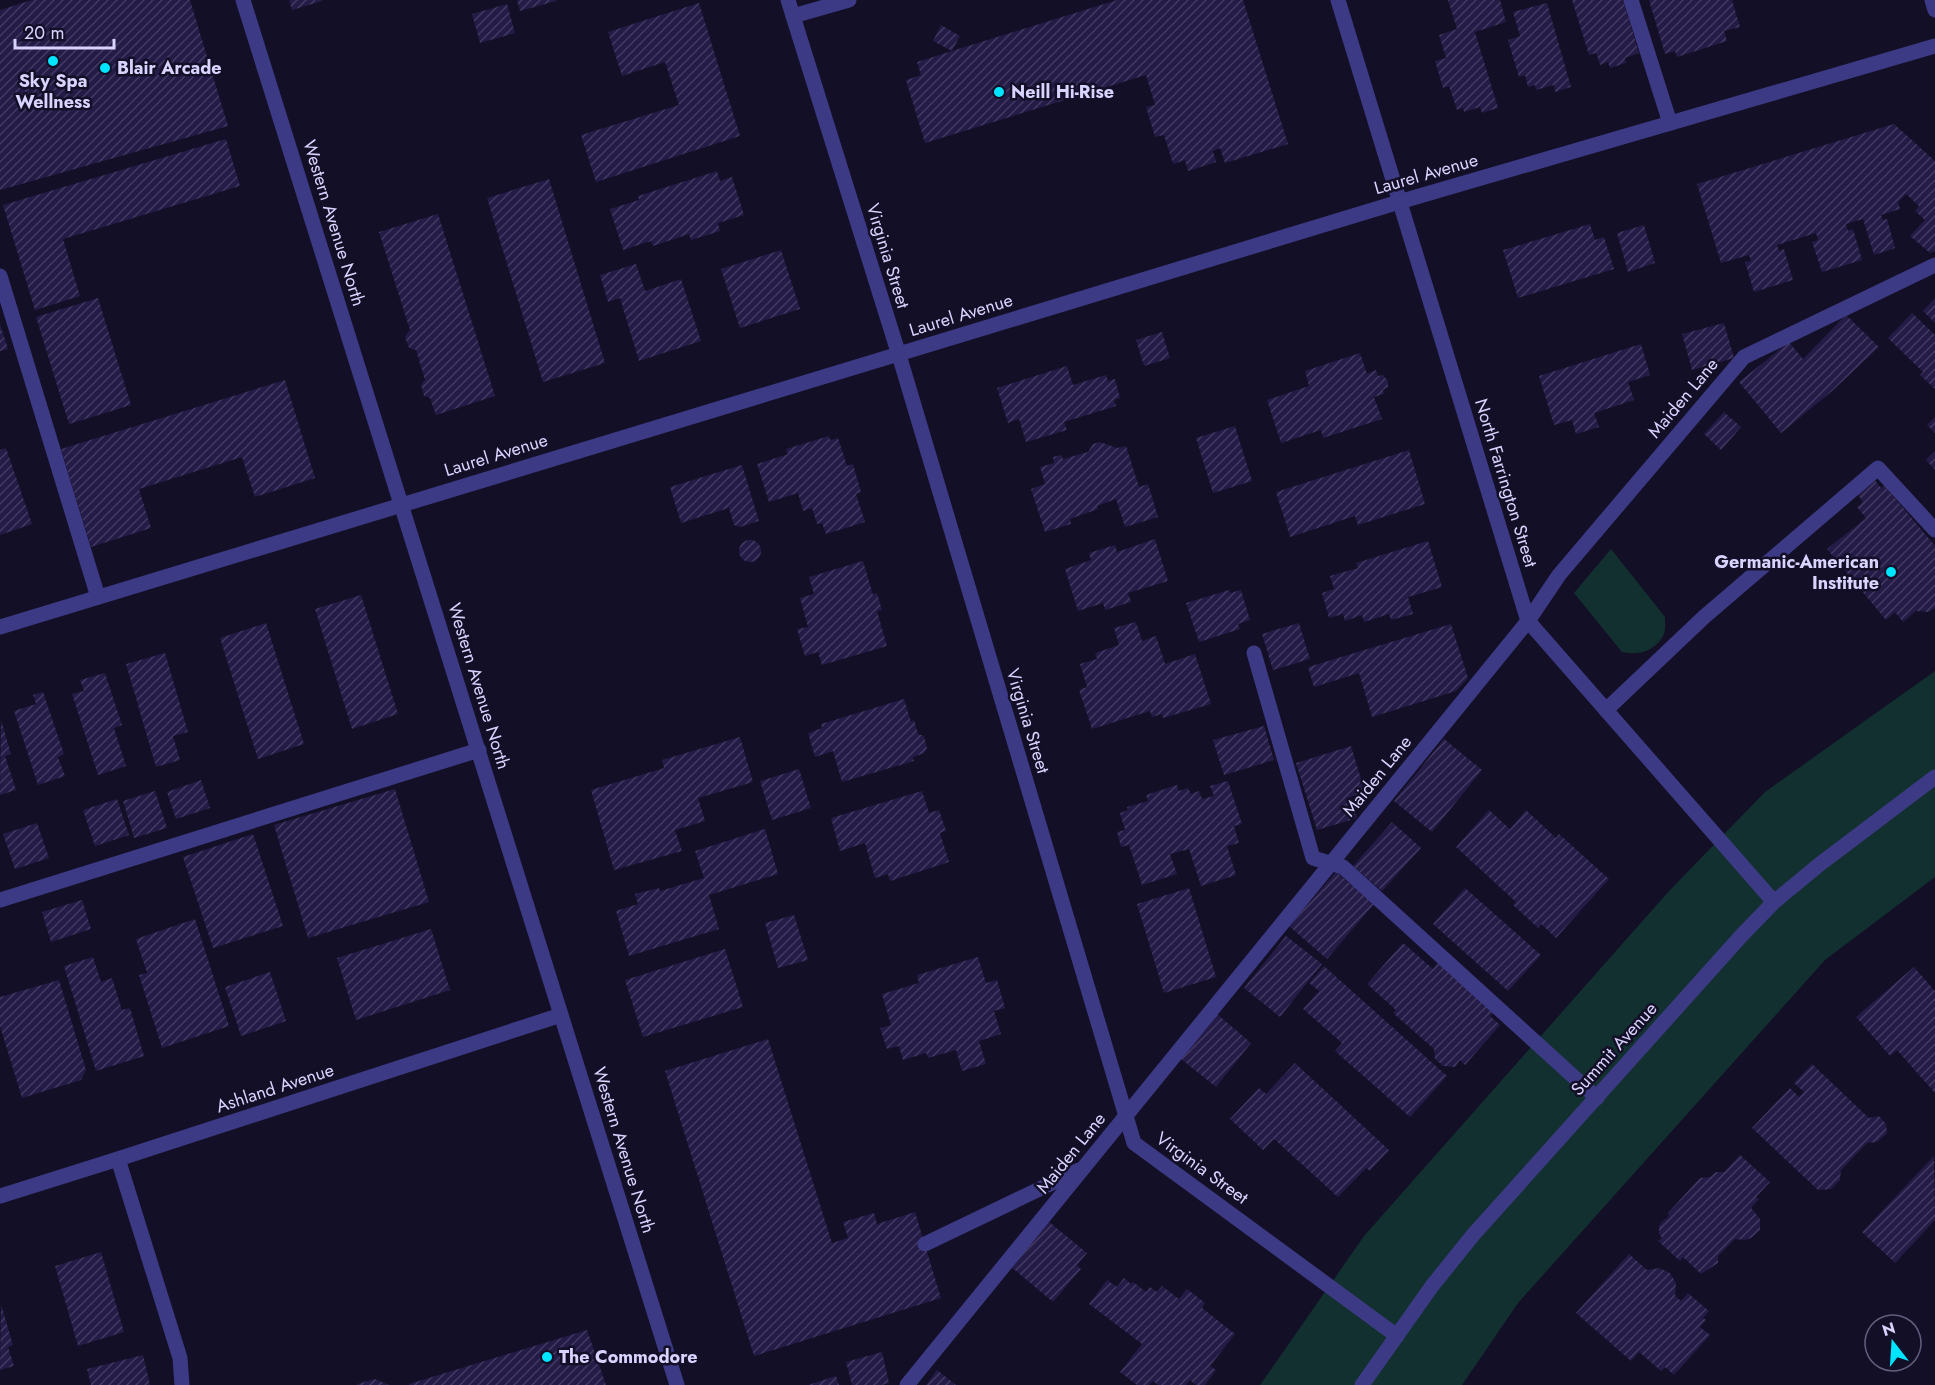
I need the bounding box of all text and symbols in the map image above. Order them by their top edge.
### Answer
scale bar [15,12,114,50]
text: 20 m [24,20,64,46]
marker: Sky Spa Wellness [46,54,60,68]
place label: Blair Arcade [117,55,222,81]
marker: Blair Arcade [98,61,112,75]
place label: Sky Spa Wellness [16,68,90,115]
place label: Neill Hi-Rise [1011,79,1114,105]
marker: Neill Hi-Rise [992,85,1006,99]
street label: Western Avenue North [296,137,372,309]
street label: Laurel Avenue [1371,147,1481,201]
street label: Virginia Street [860,200,916,312]
street label: Laurel Avenue [906,287,1016,343]
street label: Maiden Lane [1642,352,1724,444]
street label: North Farrington Street [1468,396,1544,571]
street label: Laurel Avenue [441,427,551,483]
place label: Germanic-American Institute [1714,549,1879,596]
marker: Germanic-American Institute [1884,565,1898,579]
street label: Western Avenue North [441,600,517,772]
street label: Virginia Street [1000,665,1056,777]
street label: Maiden Lane [1336,730,1418,822]
street label: Summit Avenue [1565,997,1663,1101]
street label: Ashland Avenue [213,1057,337,1119]
street label: Western Avenue North [586,1064,662,1236]
street label: Maiden Lane [1030,1107,1112,1199]
street label: Virginia Street [1150,1126,1254,1211]
north arrow [1863,1313,1923,1373]
text: N [1879,1316,1898,1342]
place label: The Commodore [559,1344,698,1370]
marker: The Commodore [540,1350,554,1364]

